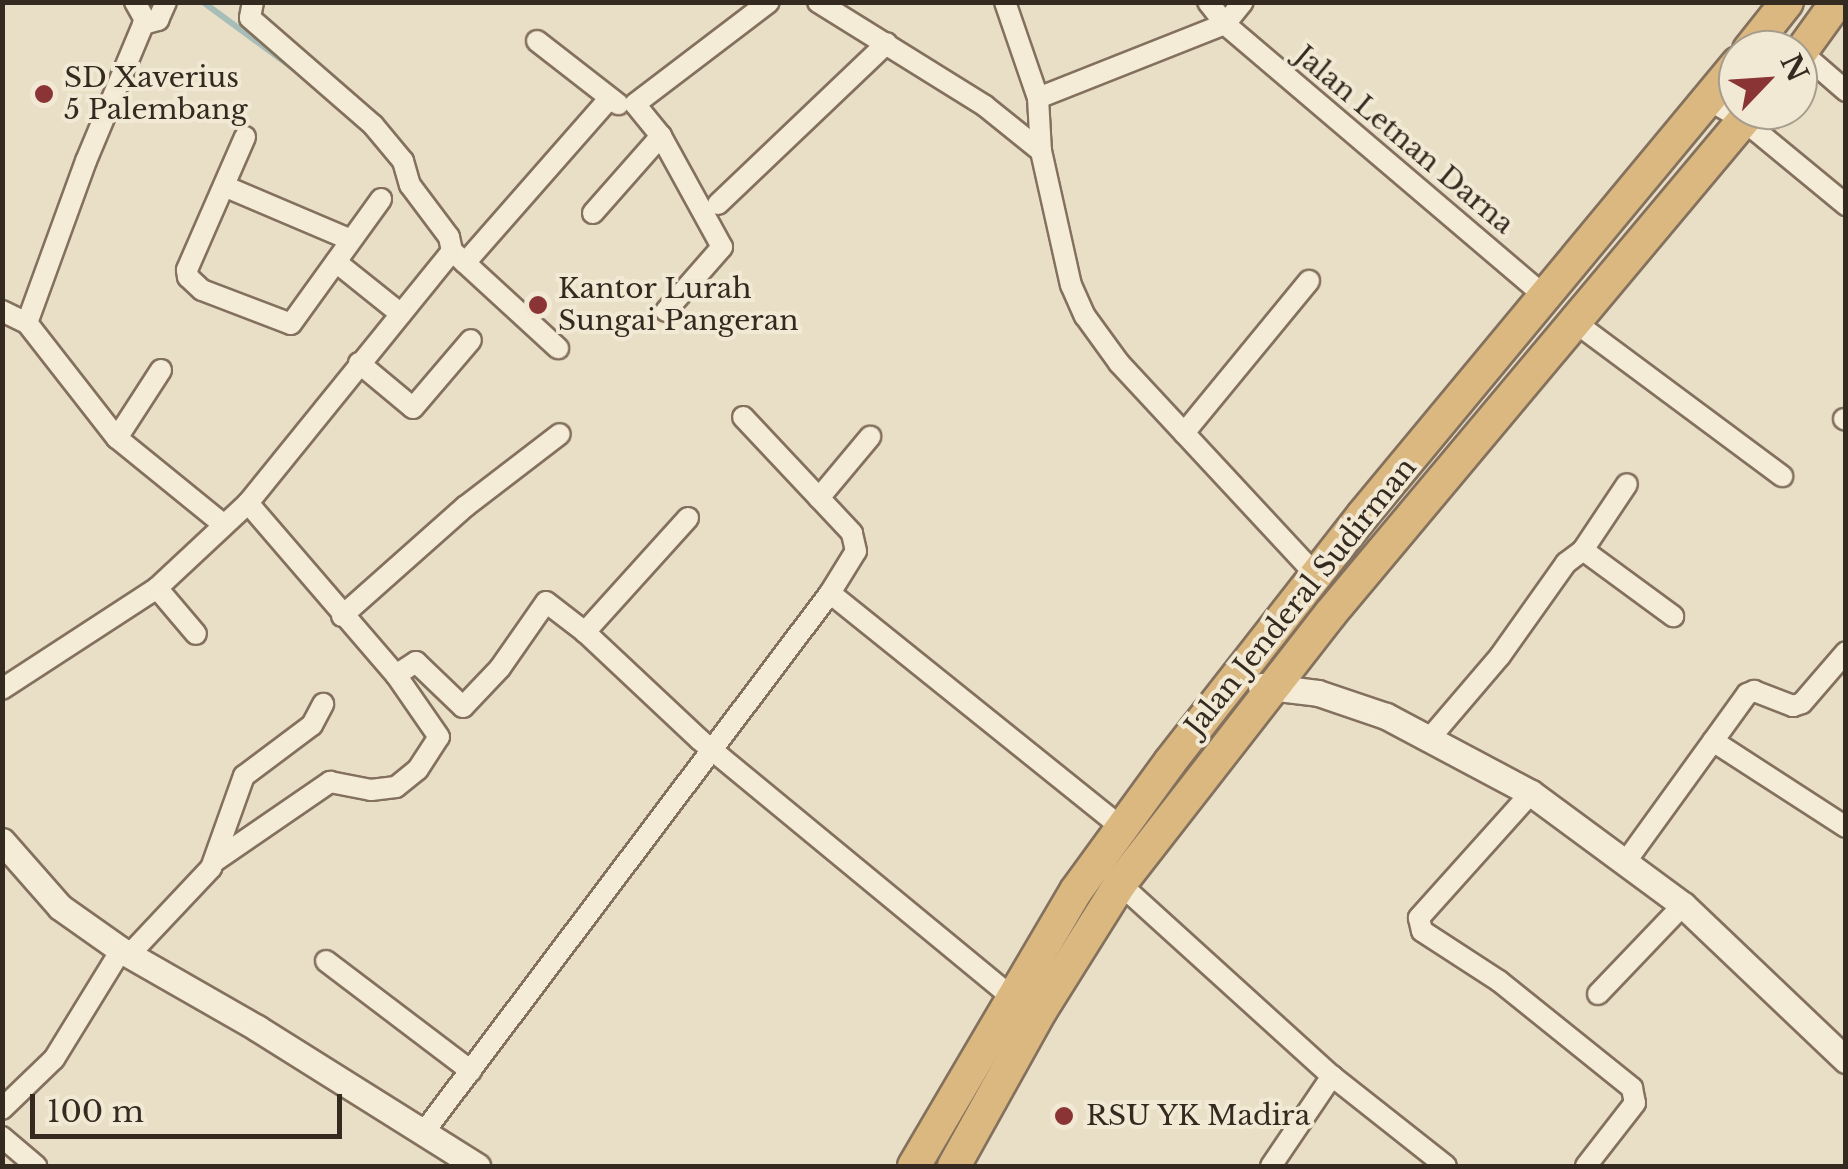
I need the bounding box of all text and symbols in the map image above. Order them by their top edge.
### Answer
north arrow [1718,30,1818,130]
street label: Jalan Letnan Darna [1288,39,1520,241]
text: N [1772,49,1815,87]
place label: SD Xaverius 5 Palembang [64,61,247,127]
marker: SD Xaverius 5 Palembang [33,83,55,105]
place label: Kantor Lurah Sungai Pangeran [558,272,799,338]
marker: Kantor Lurah Sungai Pangeran [527,294,549,316]
street label: Jalan Jenderal Sudirman [1179,451,1423,743]
scale bar [35,1074,348,1136]
text: 100 m [47,1093,144,1130]
place label: RSU YK Madira [1086,1099,1312,1133]
marker: RSU YK Madira [1051,1103,1077,1129]

